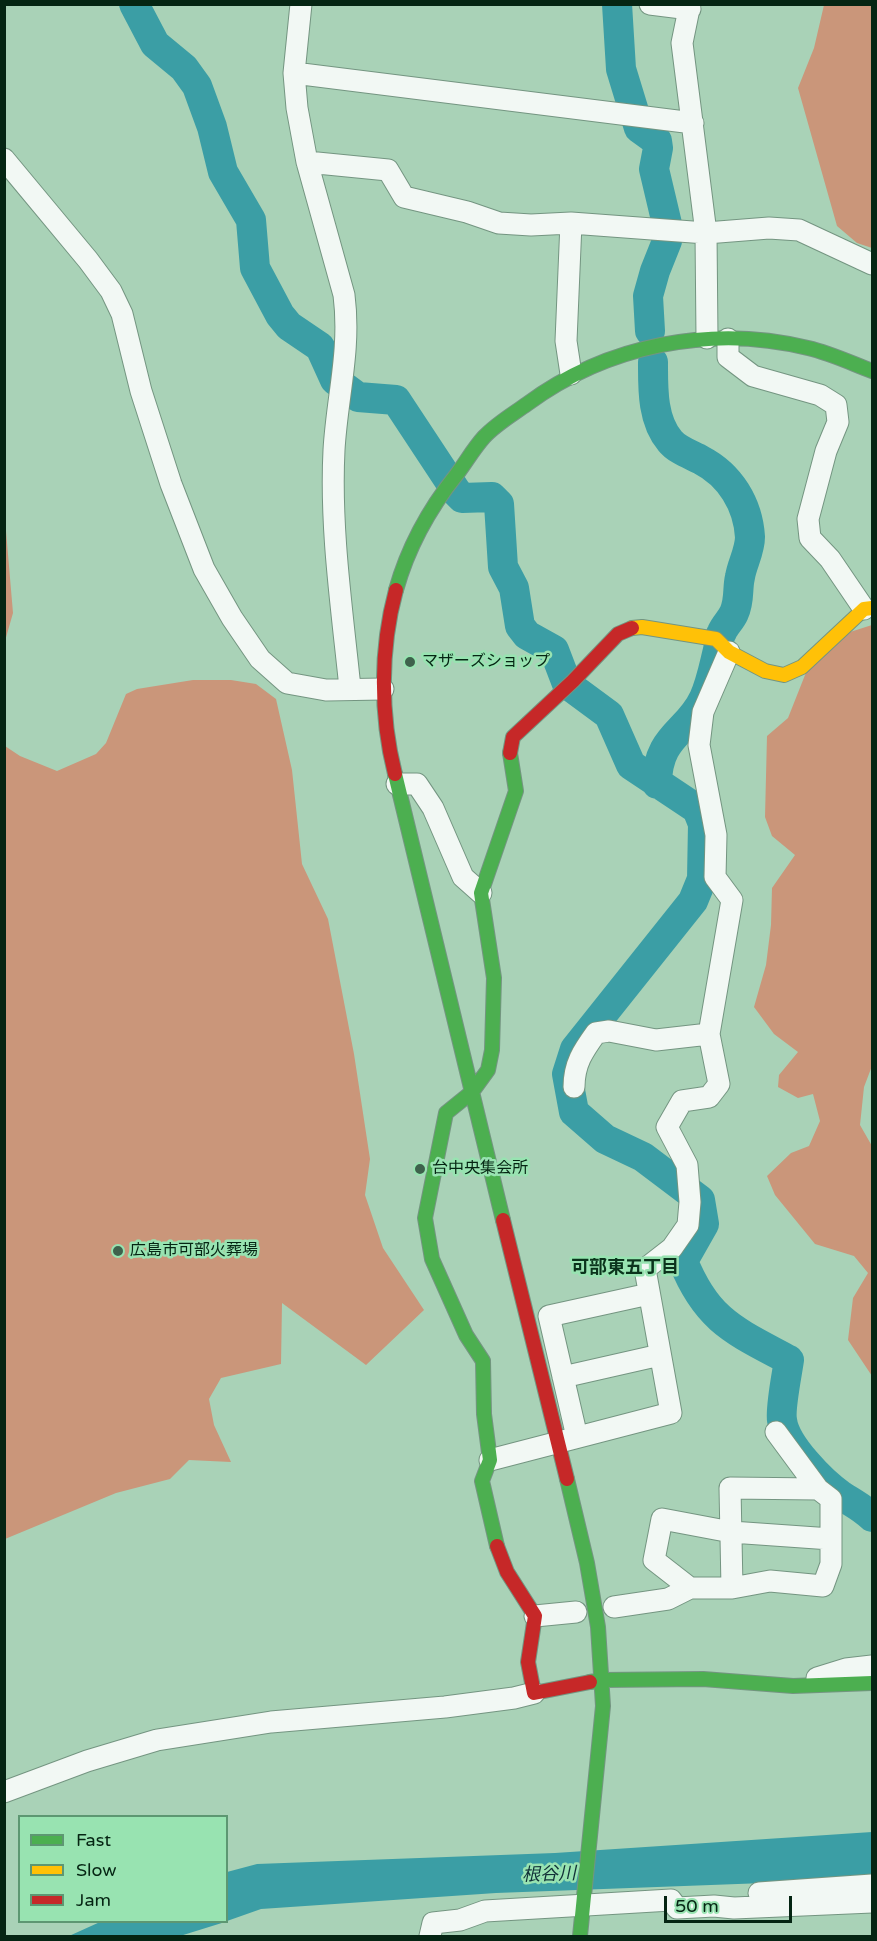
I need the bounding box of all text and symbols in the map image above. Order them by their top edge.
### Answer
place label: マザーズショップ [422,652,550,672]
marker: マザーズショップ [403,655,417,669]
place label: 台中央集会所 [432,1159,528,1179]
marker: 台中央集会所 [413,1162,427,1176]
place label: 広島市可部火葬場 [130,1241,258,1261]
marker: 広島市可部火葬場 [111,1244,125,1258]
district label: 可部東五丁目 [571,1257,679,1279]
legend [18,1815,228,1923]
text: Fast [76,1829,111,1851]
text: Slow [76,1859,117,1881]
water label: 根谷川 [522,1863,576,1887]
scale bar [667,1884,794,1922]
text: Jam [76,1889,111,1911]
text: 50 m [675,1895,719,1917]

